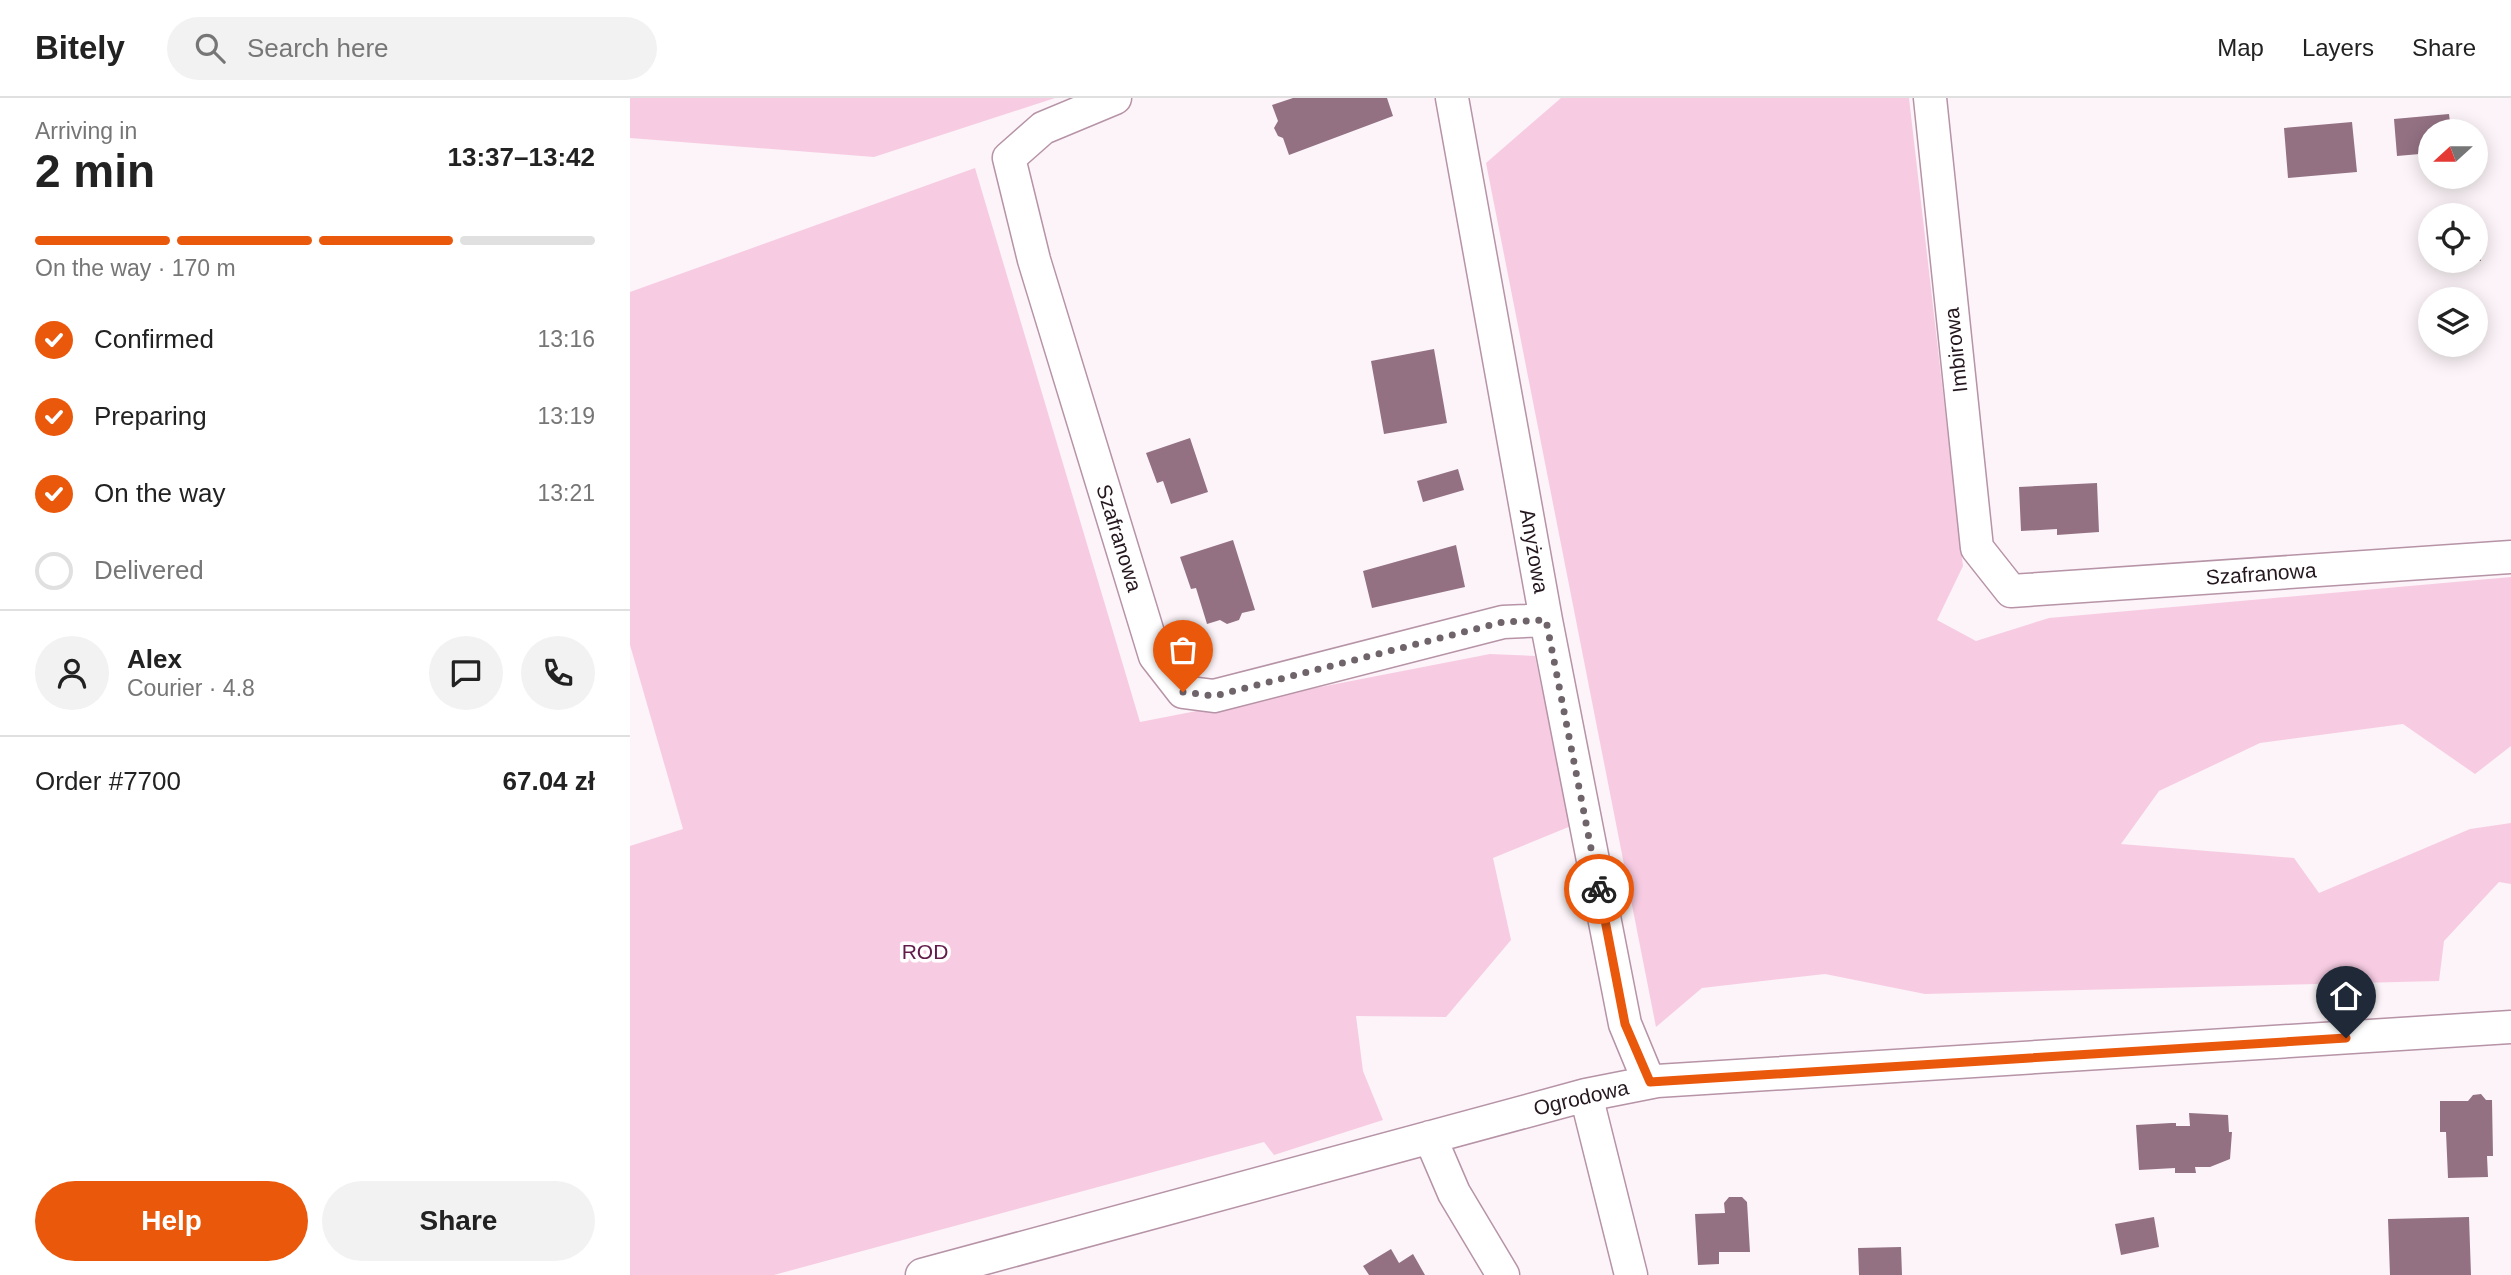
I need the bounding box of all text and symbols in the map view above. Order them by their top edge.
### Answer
search box [167,17,657,80]
text: Bitely [35,29,125,66]
icon: search [191,29,229,67]
text: Search here [247,33,389,63]
text: Map [2217,34,2264,61]
text: Layers [2302,34,2374,61]
text: Share [2412,34,2476,61]
text: Arriving in [35,118,137,144]
north arrow [2418,119,2488,189]
map controls [2418,119,2488,357]
text: 13:37–13:42 [448,142,595,172]
text: 2 min [35,145,155,197]
button: locate [2418,203,2488,273]
text: On the way · 170 m [35,255,236,281]
button: layers [2418,287,2488,357]
street label: Imbirowa [1940,306,1971,394]
icon: check [35,321,73,359]
text: Confirmed [94,324,214,354]
text: 13:16 [537,326,595,352]
icon: check [35,398,73,436]
text: Preparing [94,401,207,431]
text: 13:19 [537,403,595,429]
icon: check [35,475,73,513]
text: On the way [94,478,226,508]
text: 13:21 [537,480,595,506]
street label: Szafranowa [1092,481,1147,595]
street label: Anyżowa [1516,507,1553,595]
text: Delivered [94,555,204,585]
street label: Szafranowa [2205,558,2317,589]
pin [1153,620,1213,692]
icon: bag [1164,631,1202,669]
button: person [35,636,109,710]
button: chat [429,636,503,710]
button: phone [521,636,595,710]
text: Alex [127,644,182,674]
text: Courier · 4.8 [127,675,255,701]
text: Order #7700 [35,766,181,796]
text: 67.04 zł [502,766,595,796]
courier [1564,854,1634,924]
icon: bike [1580,870,1618,908]
park label: ROD [902,940,948,963]
pin [2316,966,2376,1038]
icon: home [2327,977,2365,1015]
street label: Ogrodowa [1531,1075,1631,1120]
button: Help [35,1181,308,1261]
button: Share [322,1181,595,1261]

